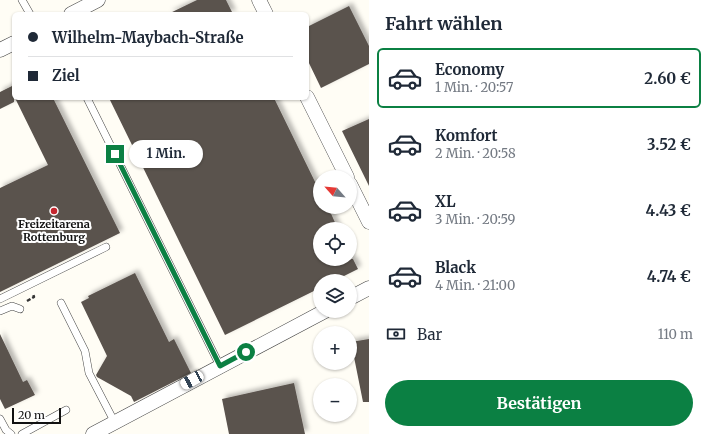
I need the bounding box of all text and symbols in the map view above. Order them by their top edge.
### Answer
text: Fahrt wählen [385,12,503,35]
text: Wilhelm-Maybach-Straße [52,28,244,47]
icon: car [387,60,423,96]
text: Economy [435,60,504,79]
text: Ziel [52,66,80,85]
text: 2.60 € [644,69,691,88]
text: 1 Min. · 20:57 [435,79,513,96]
icon: car [387,126,423,162]
text: Komfort [435,126,498,145]
text: 3.52 € [647,135,691,154]
callout: 1 Min. [129,140,203,168]
route end [106,145,124,163]
text: 1 Min. [147,145,185,162]
text: 2 Min. · 20:58 [435,145,516,162]
north arrow [313,170,357,214]
map controls [313,170,357,422]
icon: car [387,192,423,228]
text: XL [435,192,456,211]
text: 4.43 € [646,201,691,220]
marker: Freizeitarena Rottenburg [49,206,59,216]
text: 3 Min. · 20:59 [435,211,515,228]
place label: Freizeitarena Rottenburg [18,217,90,244]
button: locate [313,222,357,266]
icon: car [387,258,423,294]
text: Black [435,258,476,277]
text: 4.74 € [647,267,691,286]
button: layers [313,274,357,318]
text: 4 Min. · 21:00 [435,277,515,294]
icon: cash [385,323,407,345]
text: Bar [417,325,442,344]
button: + [313,326,357,370]
text: 110 m [658,326,693,343]
route start [237,343,255,361]
car [179,369,205,391]
button: − [313,378,357,422]
button: Bestätigen [385,380,693,426]
scale bar [12,406,61,425]
text: 20 m [18,408,45,422]

